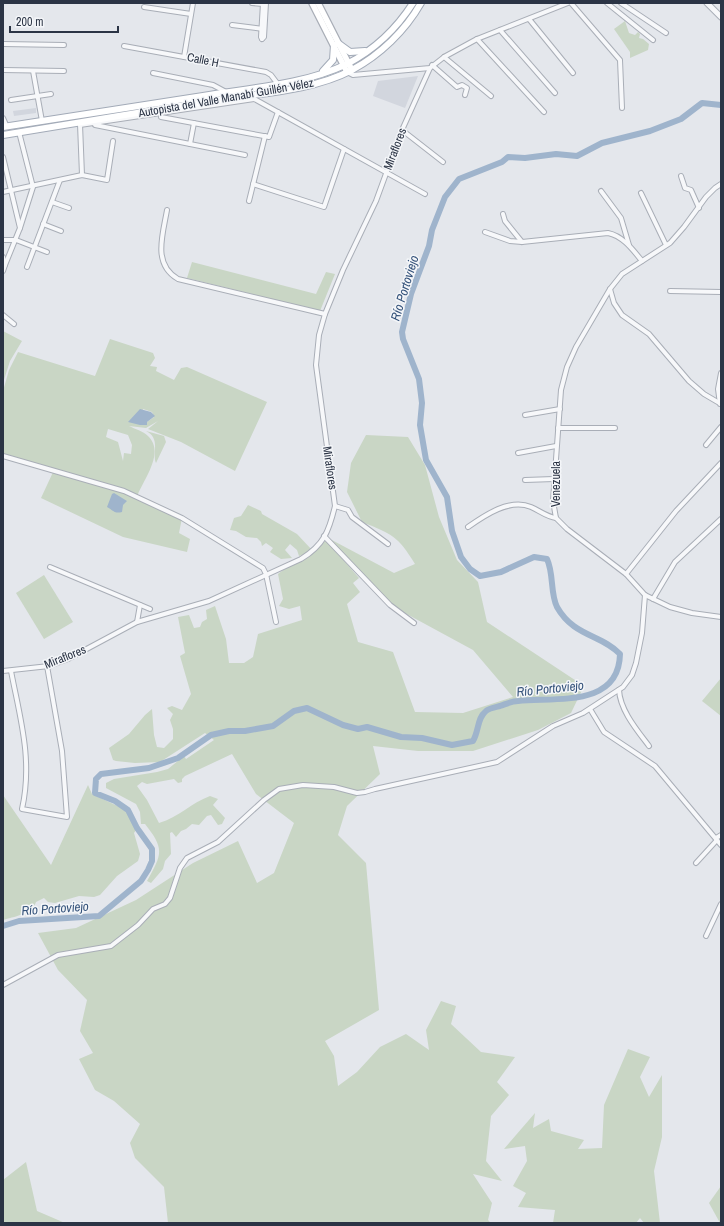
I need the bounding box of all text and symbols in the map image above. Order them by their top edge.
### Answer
scale bar [10,8,118,34]
text: 200 m [16,14,43,30]
street label: Calle H [186,49,220,71]
street label: Autopista del Valle Manabí Guillén Vélez [136,75,315,121]
street label: Miraflores [380,126,410,172]
water label: Río Portoviejo [386,253,423,323]
street label: Miraflores [319,445,341,491]
street label: Venezuela [548,460,564,507]
street label: Miraflores [42,641,88,673]
water label: Río Portoviejo [516,677,585,700]
water label: Río Portoviejo [21,898,89,919]

